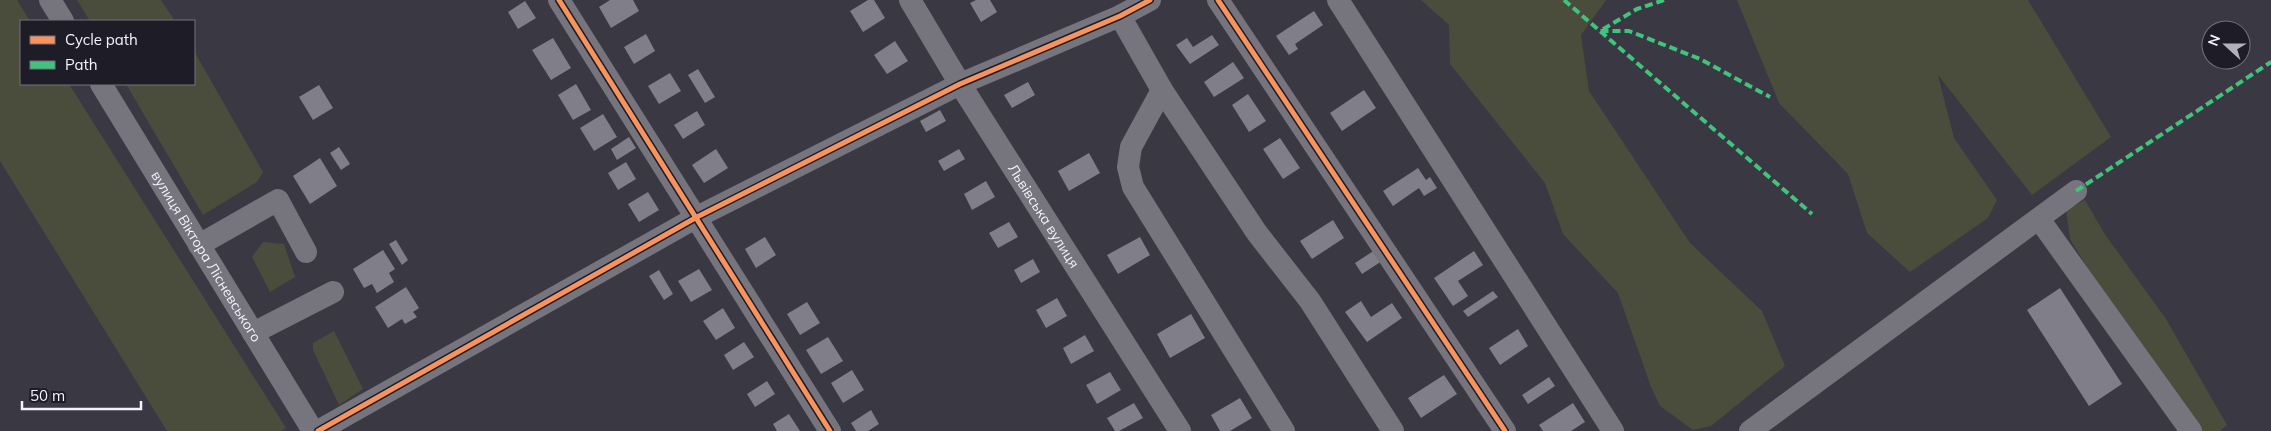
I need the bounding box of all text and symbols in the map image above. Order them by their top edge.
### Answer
legend [20,20,195,85]
north arrow [2201,20,2251,70]
text: Cycle path [65,30,138,49]
text: N [2204,32,2224,49]
text: Path [65,55,97,74]
street label: Львівська вулиця [1004,161,1083,271]
street label: вулиця Віктора Лісневського [147,168,265,345]
scale bar [22,378,141,410]
text: 50 m [30,386,65,405]

